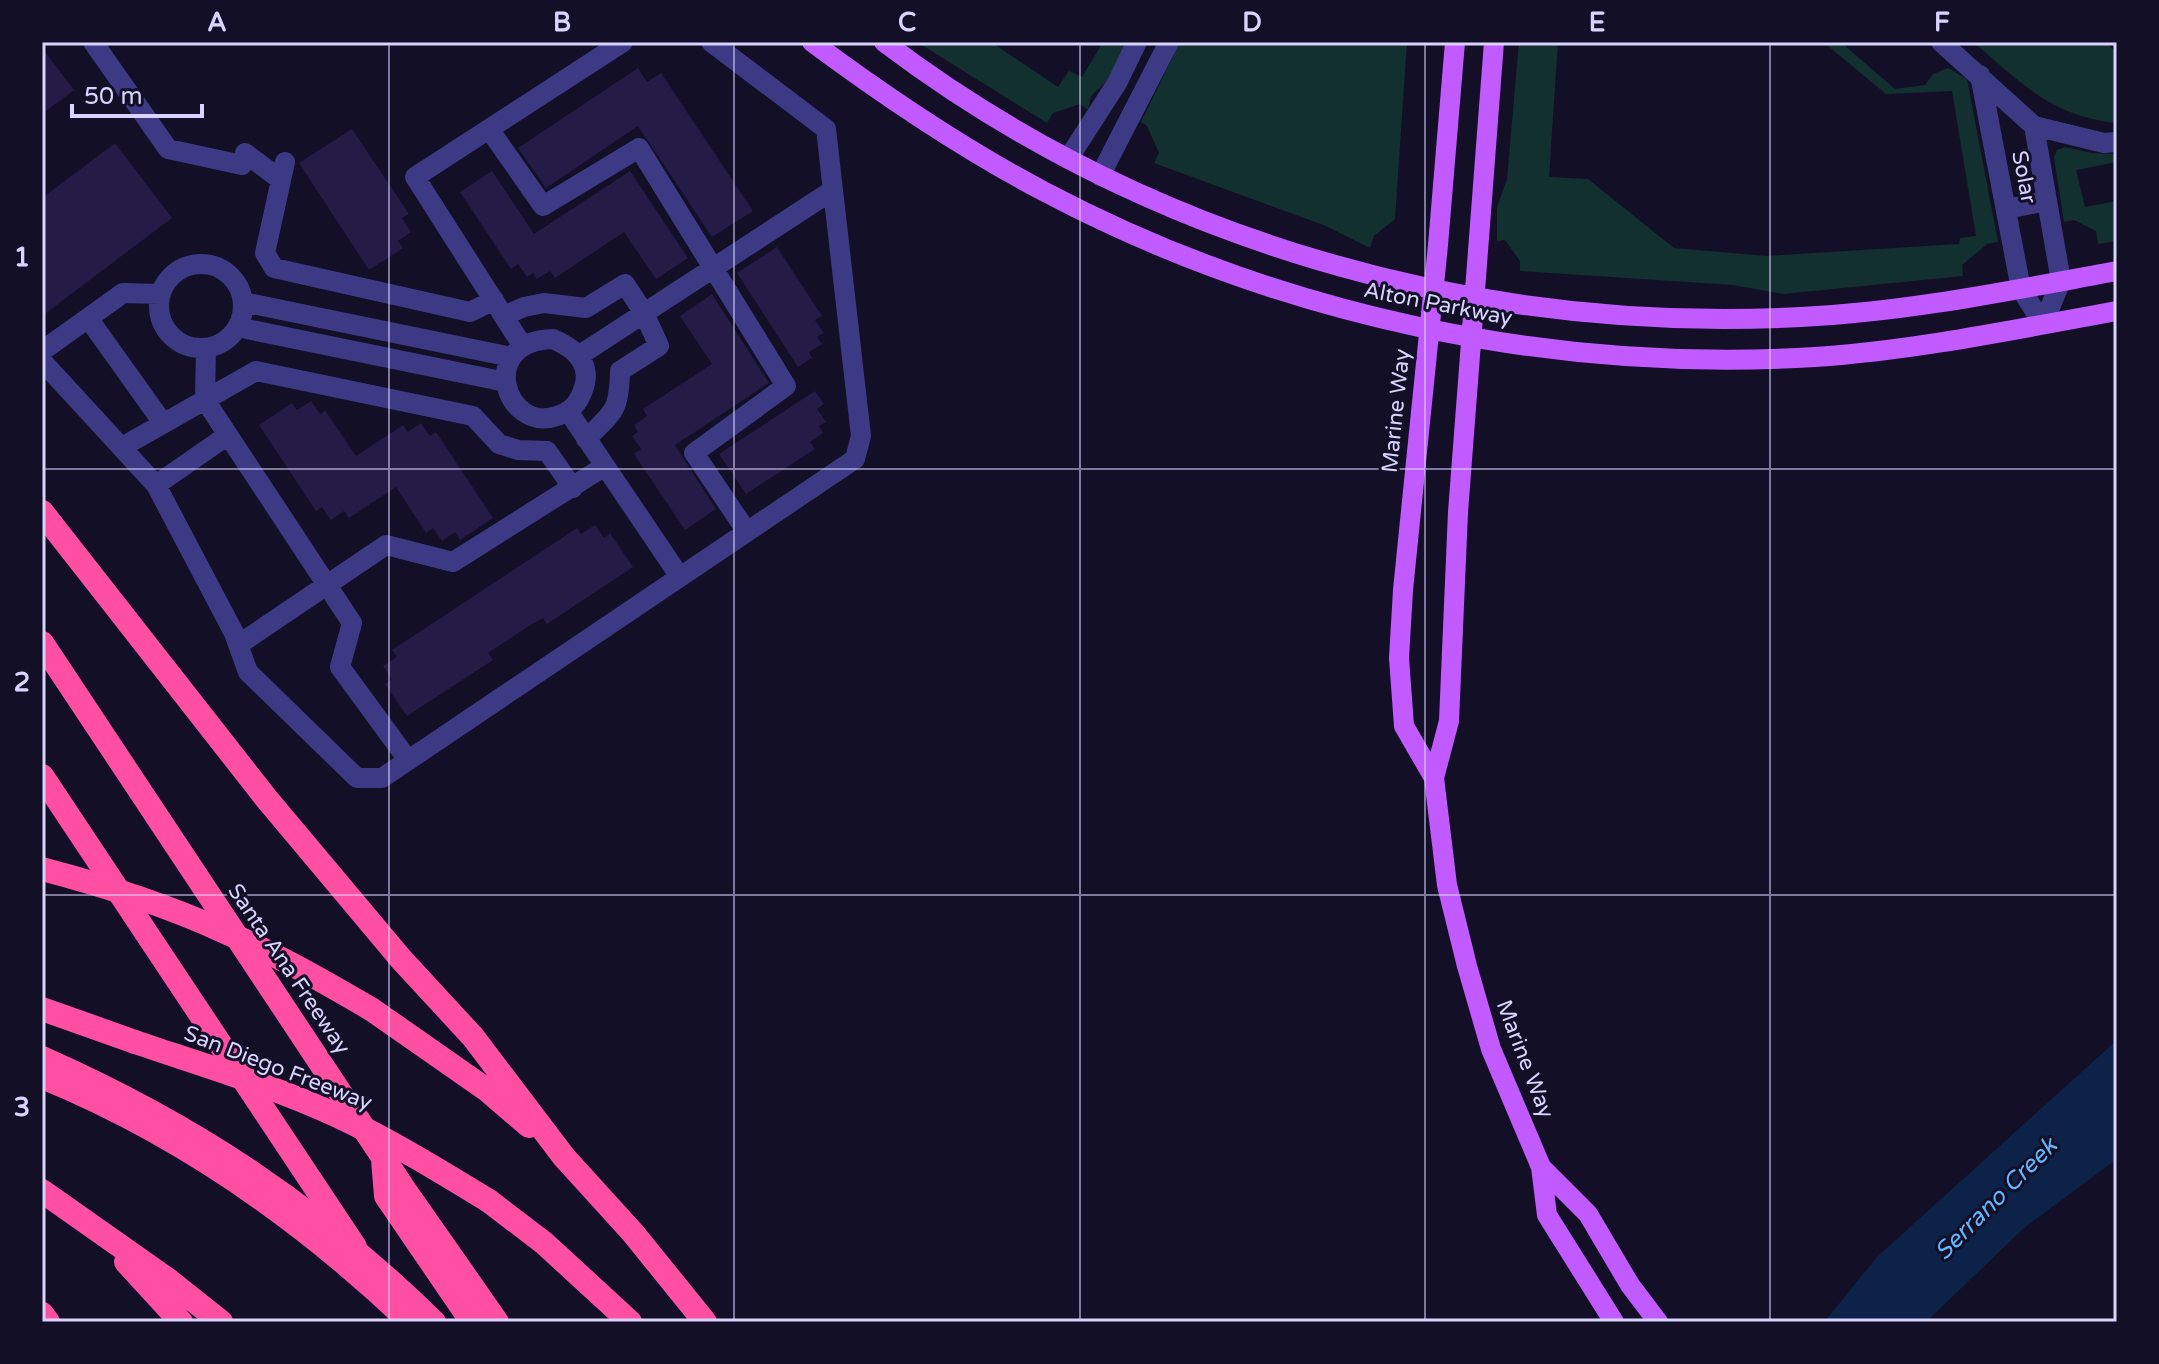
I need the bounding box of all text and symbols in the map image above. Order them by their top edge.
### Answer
text: A [207,7,227,38]
text: B [553,7,571,38]
text: C [898,7,916,38]
text: D [1242,7,1262,38]
text: E [1589,7,1605,38]
text: F [1934,7,1950,38]
scale bar [72,68,202,118]
text: 50 m [84,82,142,111]
street label: Solar [2006,148,2042,206]
text: 1 [14,242,30,273]
street label: Alton Parkway [1362,277,1515,331]
street label: Marine Way [1377,348,1415,474]
text: 2 [14,667,30,698]
street label: Santa Ana Freeway [222,879,356,1059]
street label: Marine Way [1491,996,1559,1122]
street label: San Diego Freeway [180,1020,376,1116]
text: 3 [14,1092,30,1123]
water label: Serrano Creek [1929,1130,2065,1266]

